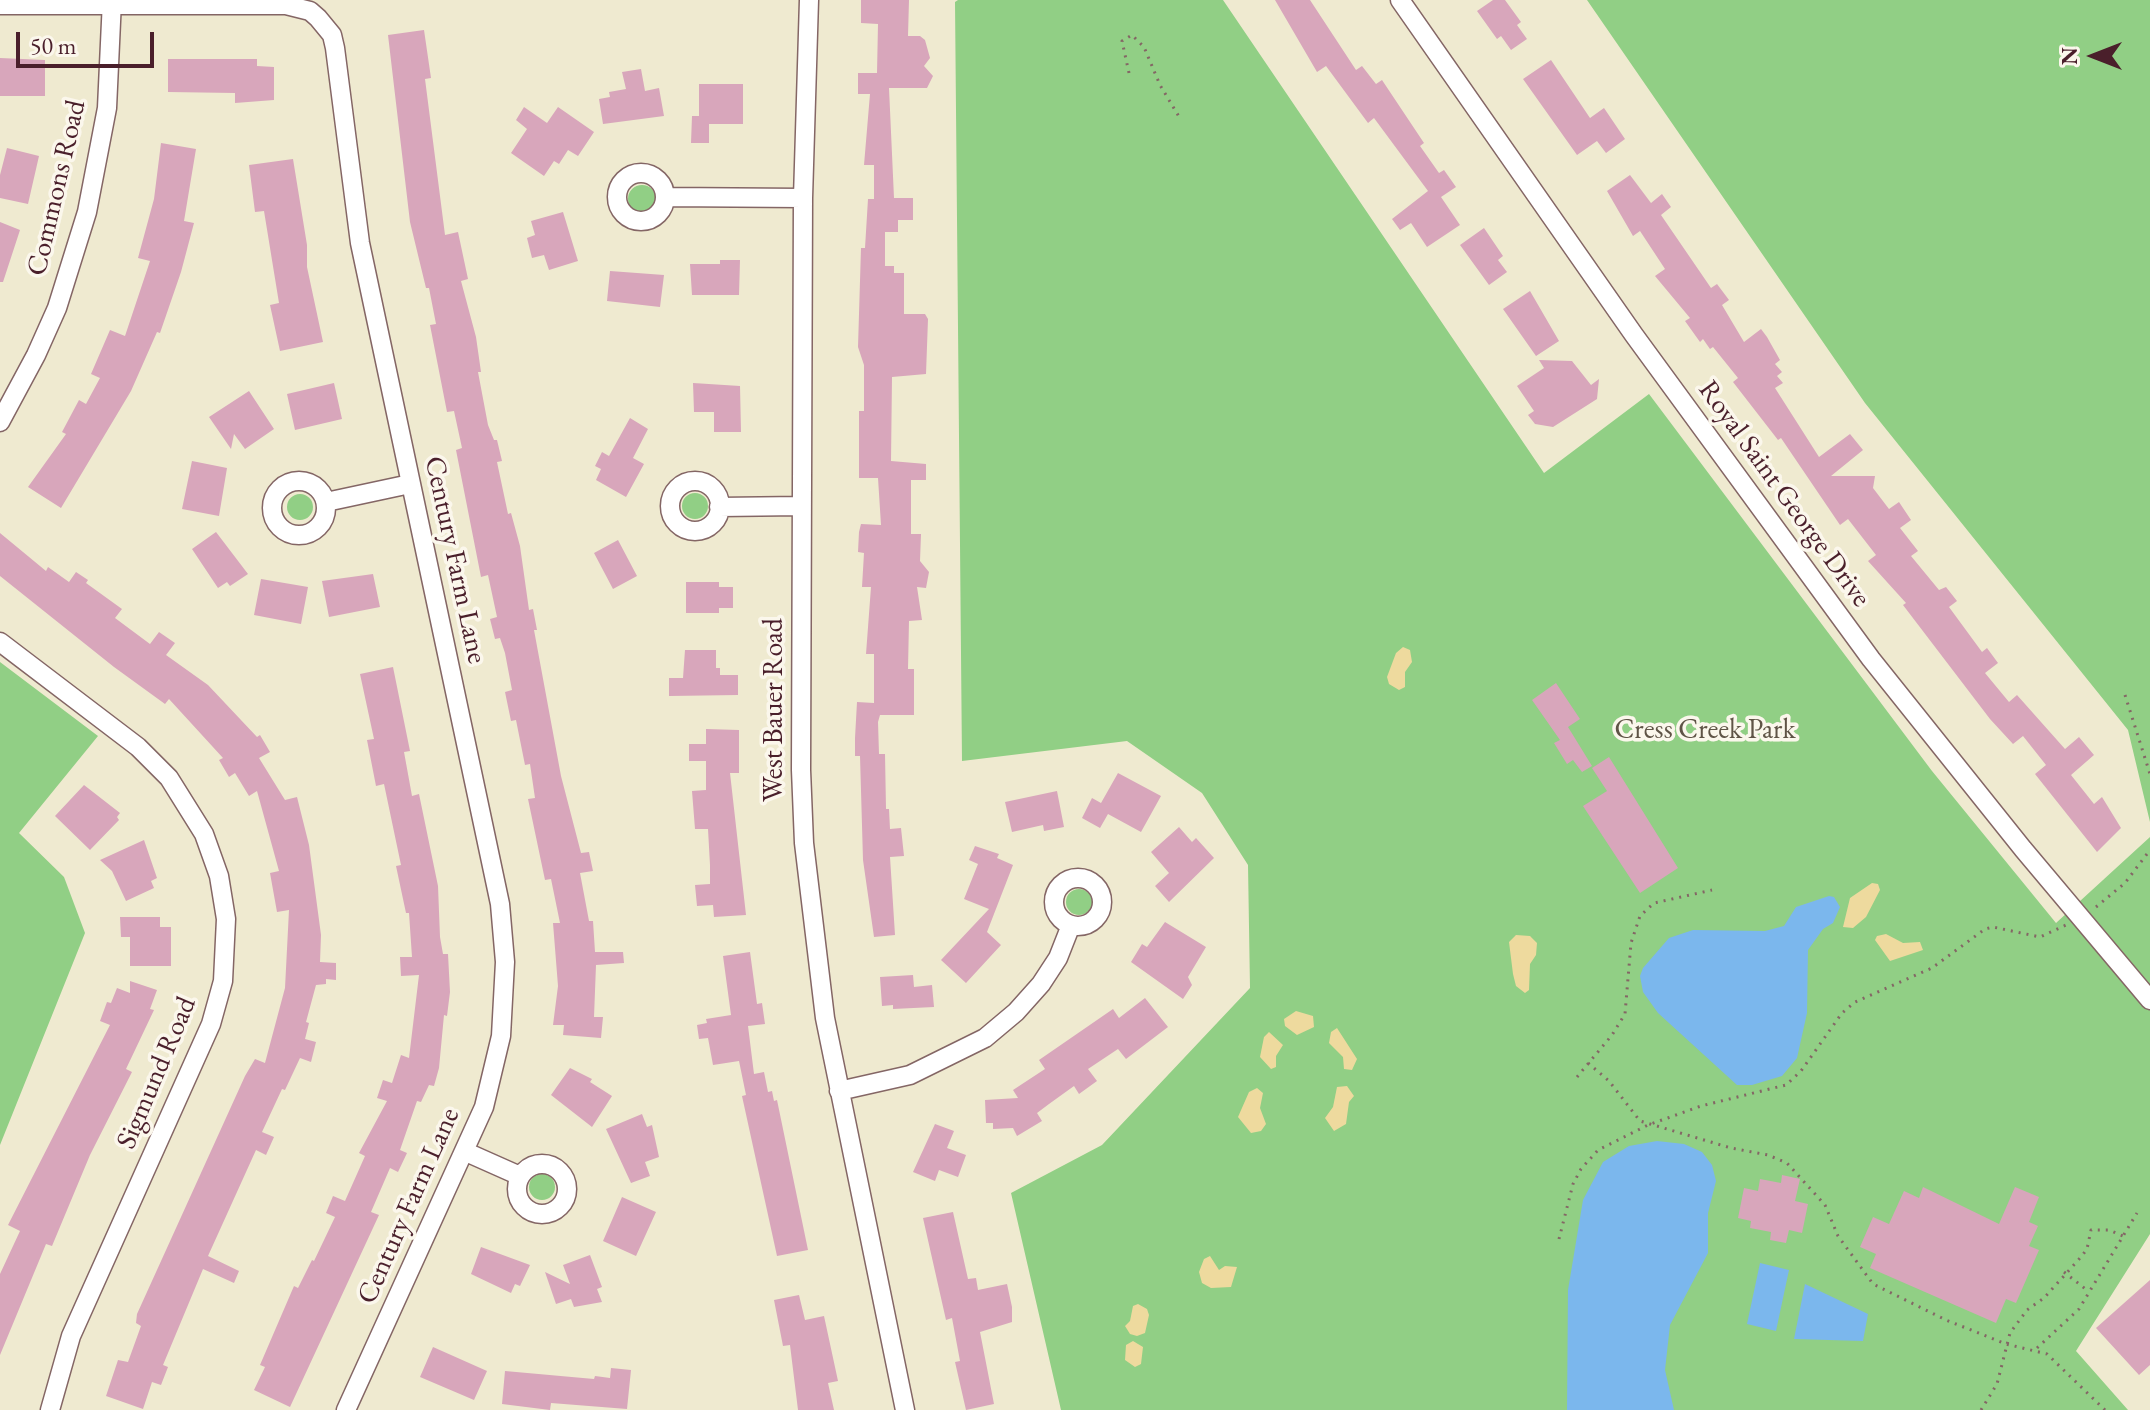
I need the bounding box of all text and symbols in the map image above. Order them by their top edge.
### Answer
scale bar [20,16,158,66]
north arrow [2054,16,2134,96]
text: 50 m [30,30,77,61]
text: N [2055,47,2084,65]
street label: Commons Road [20,97,94,279]
street label: Royal Saint George Drive [1691,374,1877,614]
street label: Century Farm Lane [417,453,493,667]
street label: West Bauer Road [757,618,791,802]
park label: Cress Creek Park [1614,713,1796,747]
street label: Sigmund Road [110,992,204,1154]
street label: Century Farm Lane [351,1103,467,1309]

